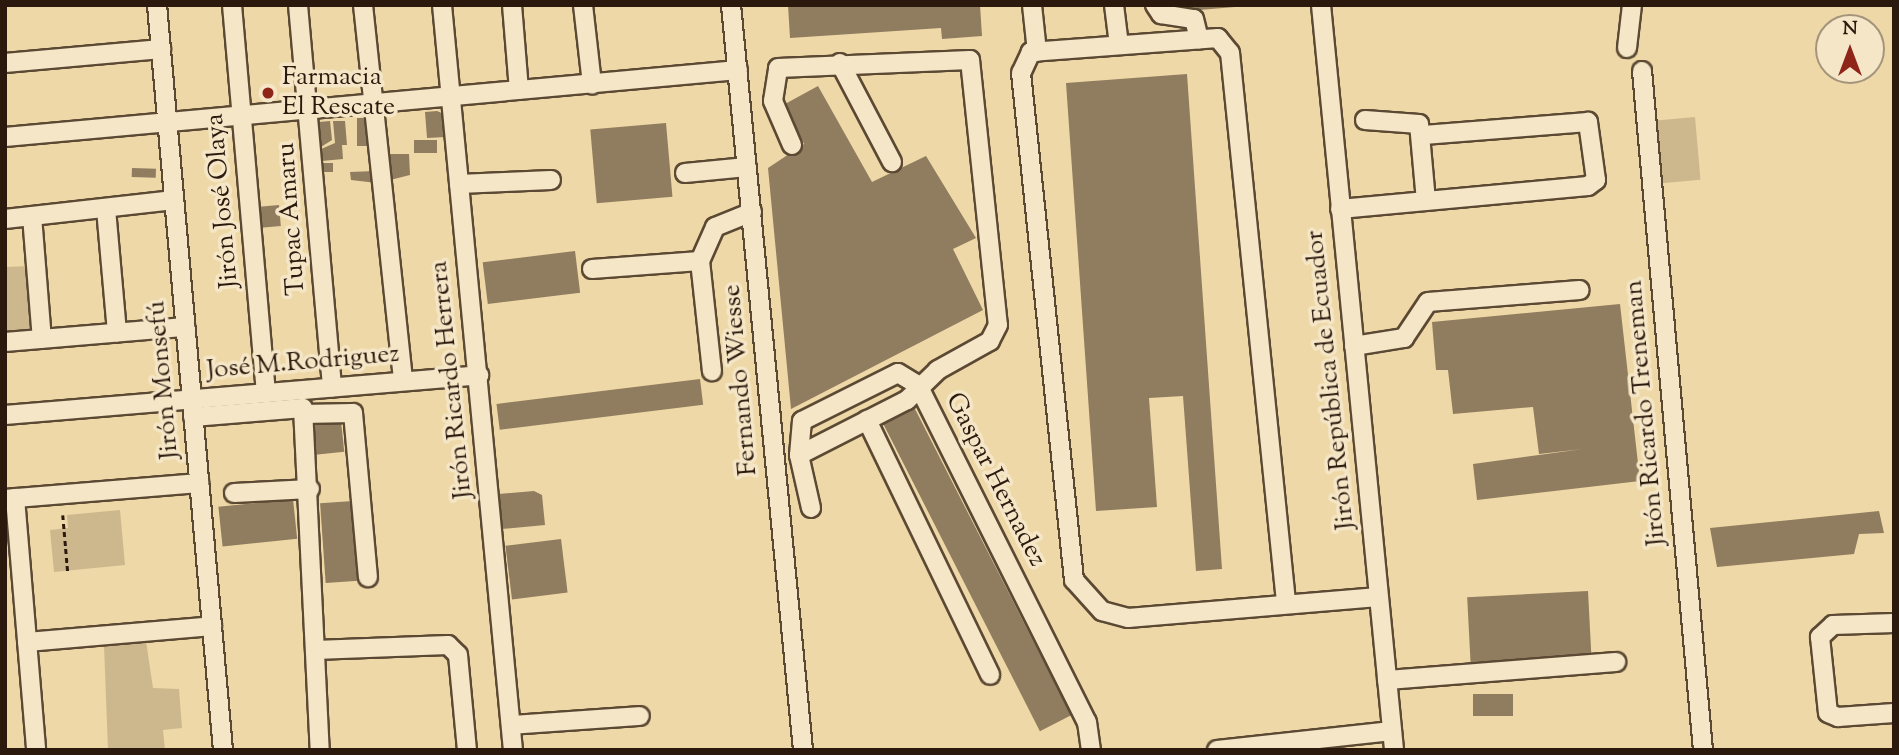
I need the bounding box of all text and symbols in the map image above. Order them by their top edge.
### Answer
north arrow [1815,14,1885,84]
text: N [1842,16,1858,43]
place label: Farmacia El Rescate [282,62,395,124]
marker: Farmacia El Rescate [260,85,276,101]
street label: Jirón José Olaya [200,112,246,290]
street label: Tupac Amaru [271,141,313,297]
street label: Jirón República de Ecuador [1300,229,1362,531]
street label: Jirón Ricardo Herrera [424,260,480,500]
street label: Jirón Ricardo Treneman [1619,279,1673,547]
street label: Fernando Wiesse [717,283,765,477]
street label: Jirón Monsefú [142,299,186,461]
street label: José M.Rodriguez [205,339,401,387]
street label: Gaspar Hernadez [938,388,1052,572]

